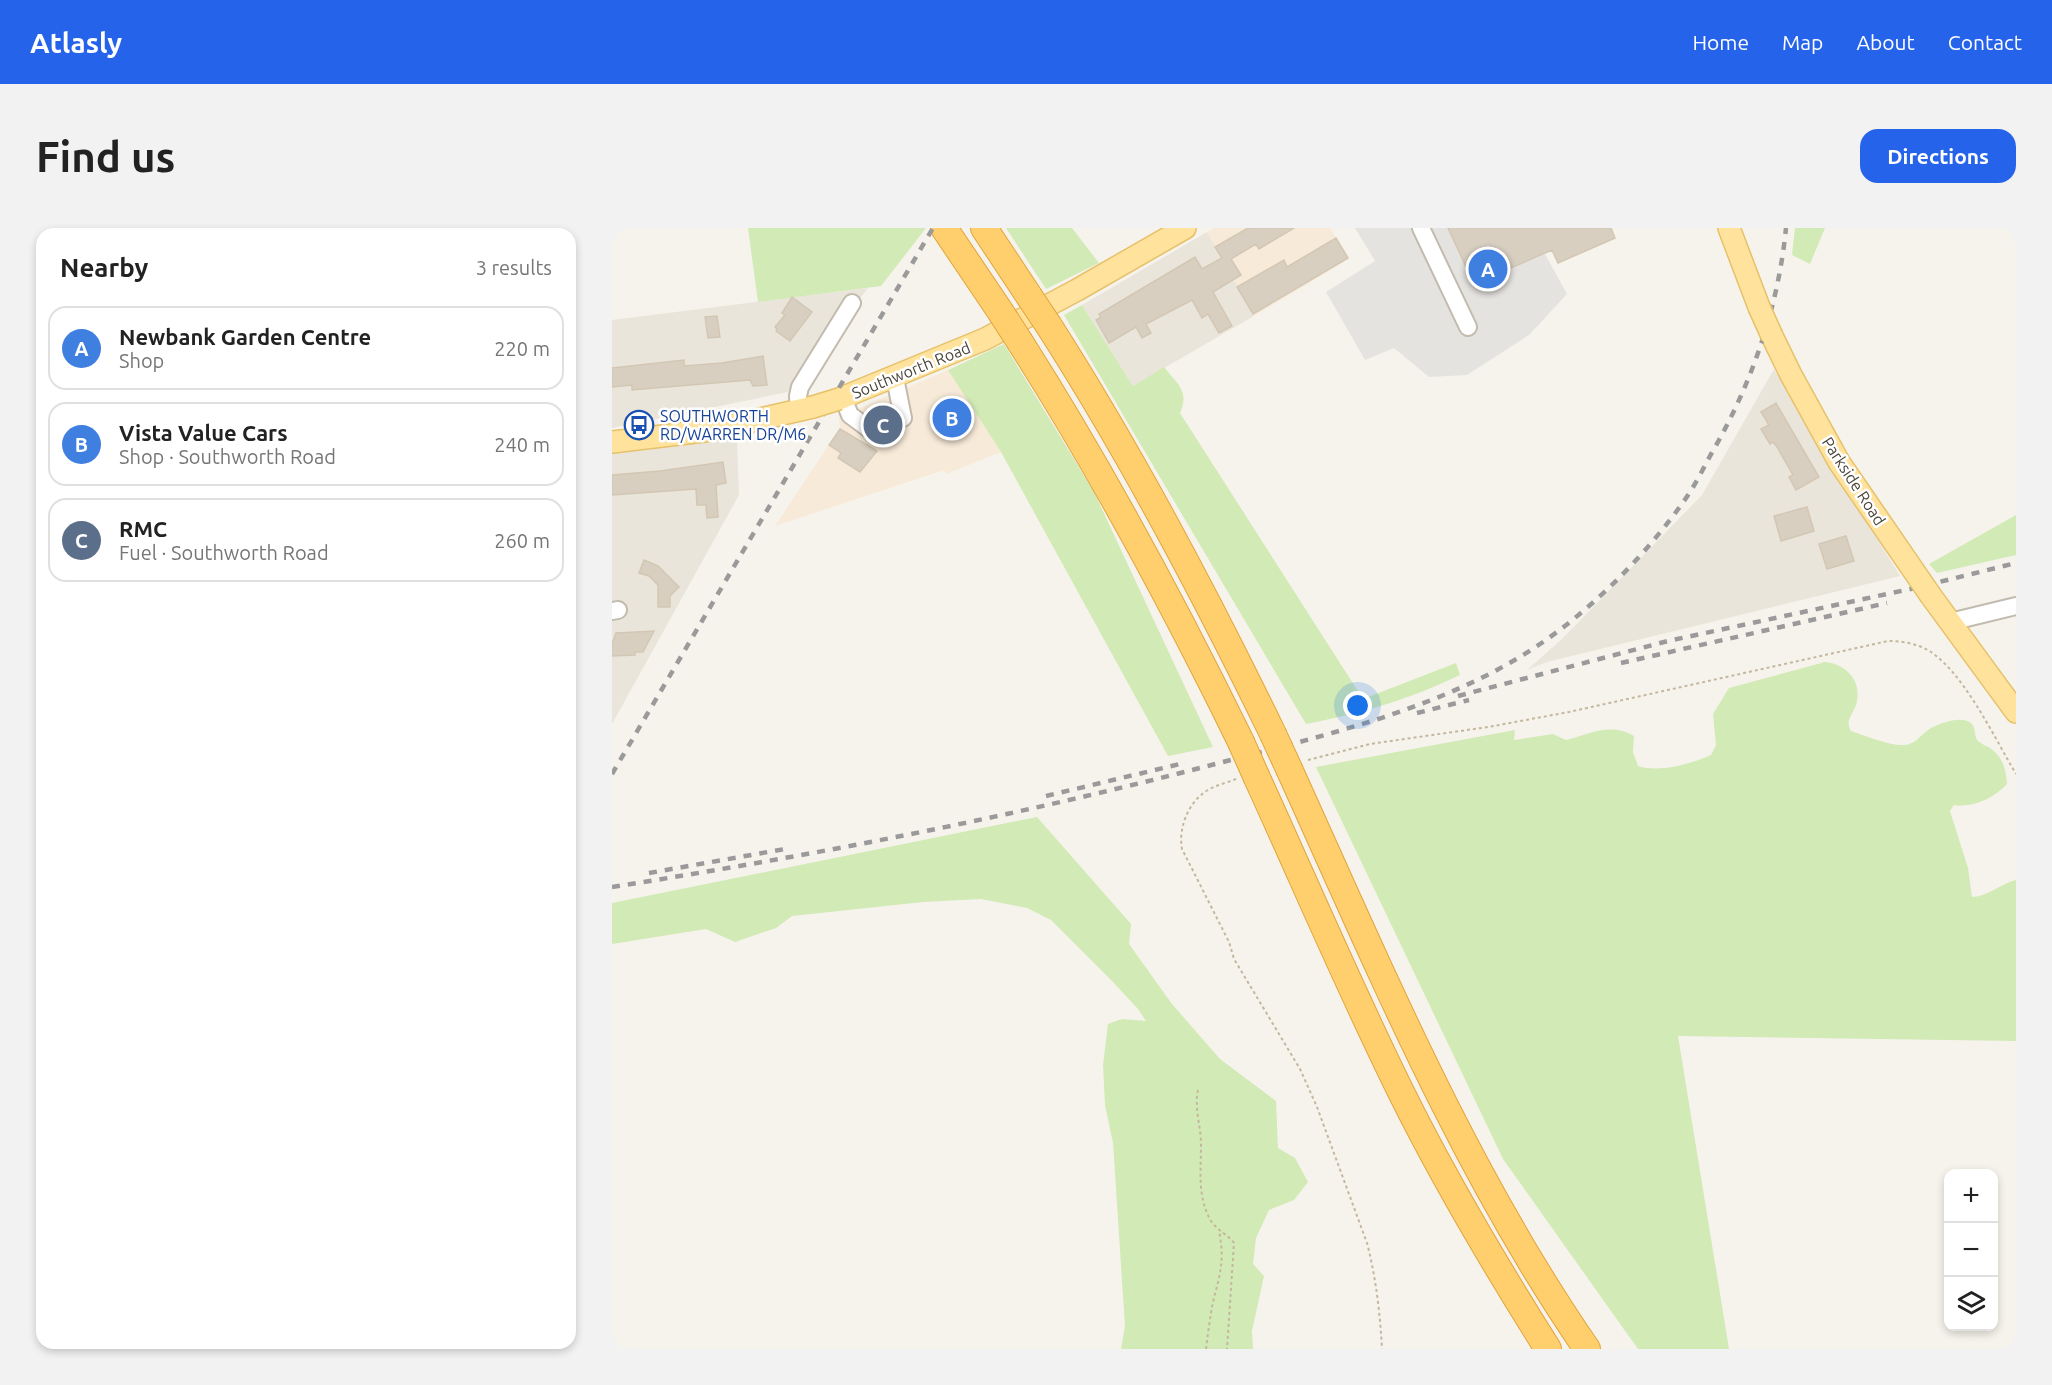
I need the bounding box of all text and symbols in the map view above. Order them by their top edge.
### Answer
text: Atlasly [30,27,122,58]
text: Home [1692,30,1749,54]
text: Map [1782,30,1823,54]
text: About [1856,30,1915,54]
text: Contact [1948,30,2022,54]
button: Directions [1860,129,2016,183]
text: Find us [36,133,175,180]
pin: A [1468,246,1508,291]
text: Nearby [60,253,148,282]
text: 3 results [476,256,552,279]
text: Newbank Garden Centre [119,324,371,349]
text: A [74,337,89,360]
text: 220 m [494,337,550,360]
street label: Southworth Road [849,338,973,402]
text: Shop [119,349,164,372]
pin: B [932,396,972,441]
pin: C [864,402,902,448]
place label: SOUTHWORTH RD/WARREN DR/M6 [660,407,806,443]
bus stop icon: SOUTHWORTH RD/WARREN DR/M6 [623,409,655,441]
text: Vista Value Cars [119,420,288,445]
text: B [75,433,88,456]
text: 240 m [494,433,550,456]
street label: Parkside Road [1819,434,1889,528]
text: Shop · Southworth Road [119,445,336,468]
text: RMC [119,516,167,541]
text: C [75,529,88,552]
text: 260 m [494,529,550,552]
text: Fuel · Southworth Road [119,541,329,564]
your location [1343,691,1372,720]
map controls [1944,1169,1998,1331]
button: + [1944,1169,1998,1223]
button: − [1944,1223,1998,1277]
button: layers [1944,1277,1998,1331]

